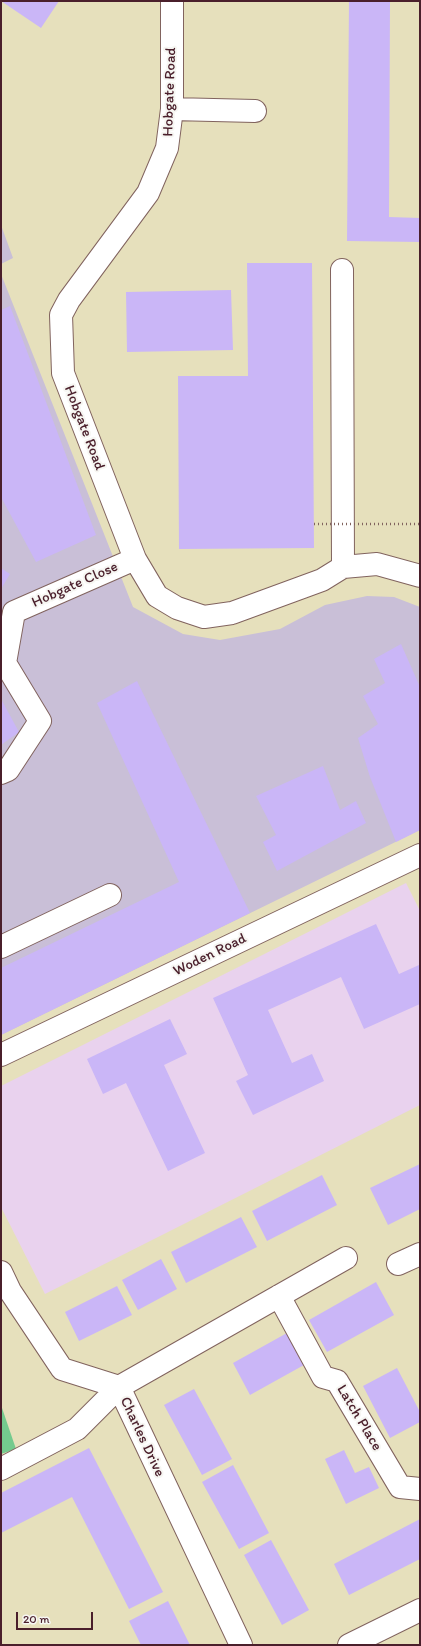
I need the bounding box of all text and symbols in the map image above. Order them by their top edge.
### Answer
street label: Hobgate Road [159,47,181,137]
street label: Hobgate Road [60,383,108,473]
street label: Hobgate Close [29,558,121,612]
street label: Woden Road [171,930,249,980]
street label: Latch Place [332,1382,386,1454]
street label: Charles Drive [116,1394,168,1480]
scale bar [18,1604,95,1630]
text: 20 m [23,1612,50,1626]

